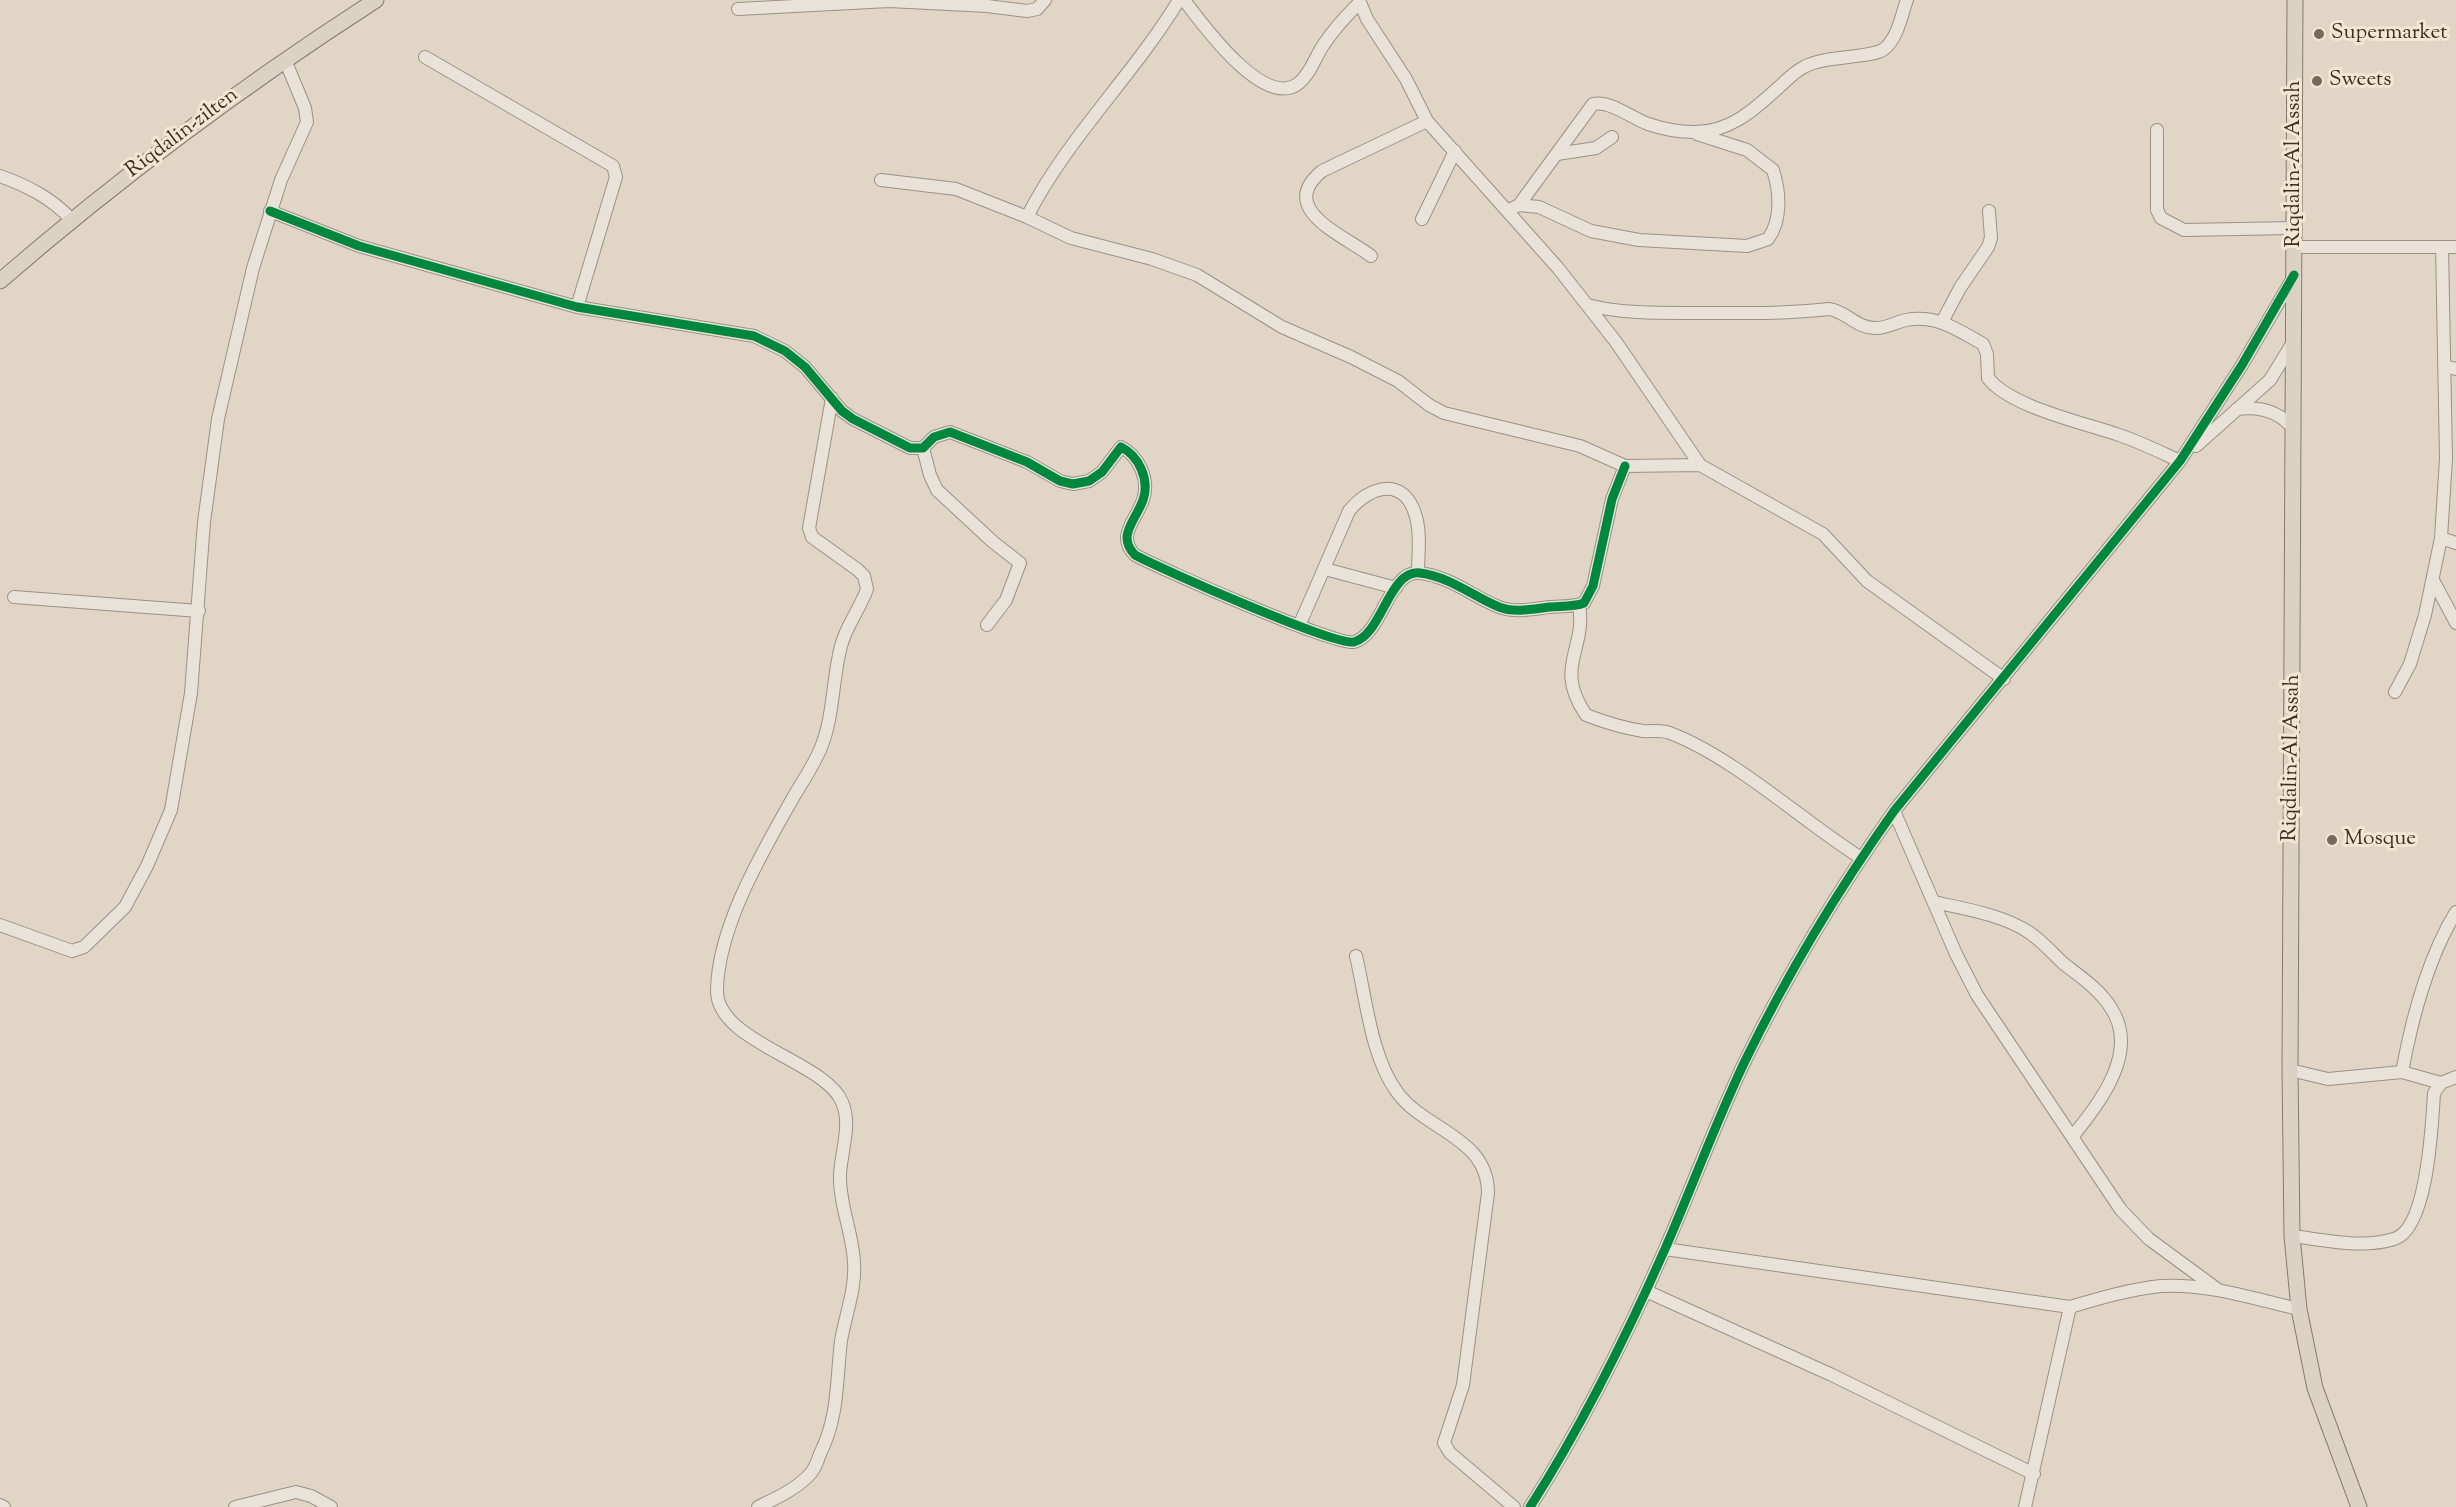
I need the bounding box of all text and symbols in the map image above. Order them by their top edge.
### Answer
place label: Supermarket [2331,21,2447,47]
marker: Supermarket [2312,27,2326,41]
place label: Sweets [2329,68,2392,94]
marker: Sweets [2310,74,2324,88]
street label: Riqdalin-Al Assah [2282,80,2308,248]
street label: Riqdalin-zilten [122,84,244,184]
street label: Riqdalin-Al Assah [2279,674,2307,842]
place label: Mosque [2344,827,2416,853]
marker: Mosque [2325,833,2339,847]

